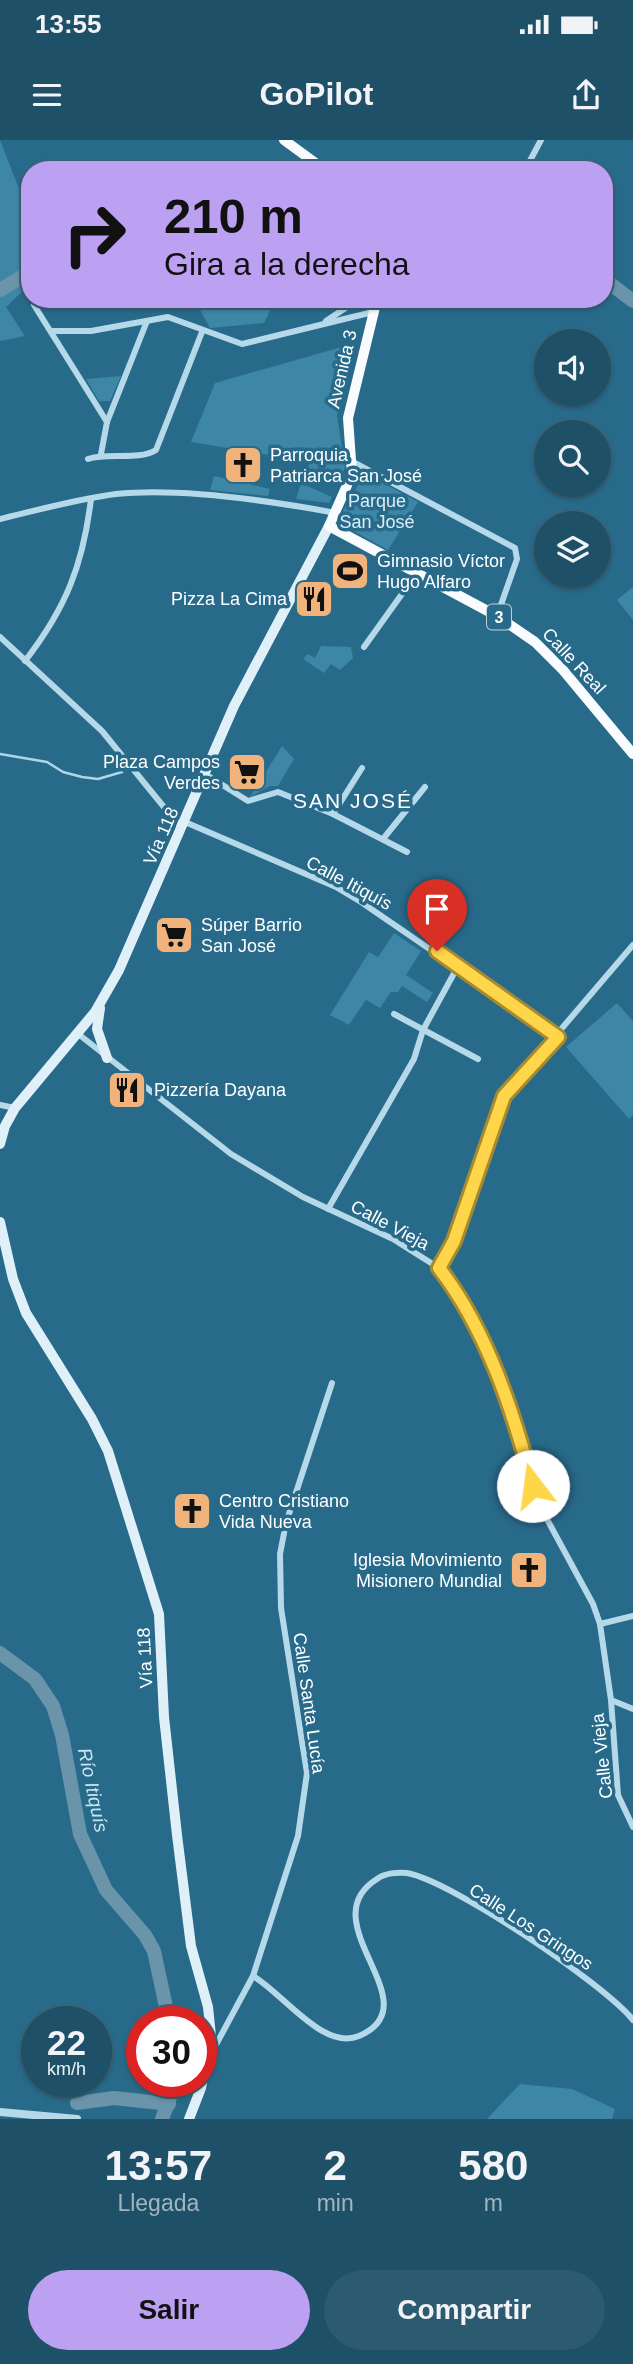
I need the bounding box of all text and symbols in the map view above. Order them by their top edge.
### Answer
text: 13:55 [35,9,102,39]
icon: menu [28,76,66,114]
text: GoPilot [260,76,373,112]
icon: share [567,76,605,114]
icon: right [49,189,140,280]
text: 210 m [164,189,303,243]
text: Gira a la derecha [164,246,409,282]
street label: Avenida 3 [323,328,361,410]
map controls [534,329,611,588]
button: sound [534,329,611,406]
button: search [534,420,611,497]
church icon: Parroquia Patriarca San José [222,444,264,486]
place label: Parroquia Patriarca San José [270,445,422,486]
park label: Parque San José [339,491,415,532]
button: layers [534,511,611,588]
sports icon: Gimnasio Víctor Hugo Alfaro [329,550,371,592]
place label: Gimnasio Víctor Hugo Alfaro [377,551,505,592]
restaurant icon: Pizza La Cima [293,578,335,620]
place label: Pizza La Cima [171,589,288,609]
road number: 3 [487,604,511,630]
street label: Calle Real [538,624,610,698]
supermarket icon: Plaza Campos Verdes [226,751,268,793]
place label: Plaza Campos Verdes [103,752,220,793]
district label: SAN JOSÉ [293,789,413,812]
street label: Vía 118 [140,804,182,868]
street label: Calle Itiquís [303,852,395,914]
pin [407,879,467,951]
icon: arrive [418,890,456,928]
supermarket icon: Súper Barrio San José [153,914,195,956]
place label: Súper Barrio San José [201,915,302,956]
restaurant icon: Pizzería Dayana [106,1069,148,1111]
place label: Pizzería Dayana [154,1080,287,1100]
street label: Calle Vieja [347,1196,433,1254]
position arrow [496,1449,570,1523]
church icon: Centro Cristiano Vida Nueva [171,1490,213,1532]
place label: Centro Cristiano Vida Nueva [219,1491,349,1532]
church icon: Iglesia Movimiento Misionero Mundial [508,1549,550,1591]
place label: Iglesia Movimiento Misionero Mundial [353,1550,502,1591]
street label: Vía 118 [133,1627,157,1689]
street label: Calle Santa Lucía [289,1631,329,1776]
street label: Calle Vieja [587,1711,616,1800]
water label: Río Itiquís [74,1746,112,1835]
street label: Calle Los Gringos [466,1880,596,1974]
speed limit sign: 30 [126,2006,217,2097]
text: 22 [47,2023,86,2062]
text: km/h [47,2059,86,2079]
text: 13:57 [105,2142,212,2189]
text: 2 [323,2142,347,2189]
text: 580 [458,2142,528,2189]
text: Llegada [117,2190,199,2216]
text: min [317,2190,354,2216]
text: m [484,2190,503,2216]
button: Salir [28,2270,310,2350]
button: Compartir [324,2270,605,2350]

